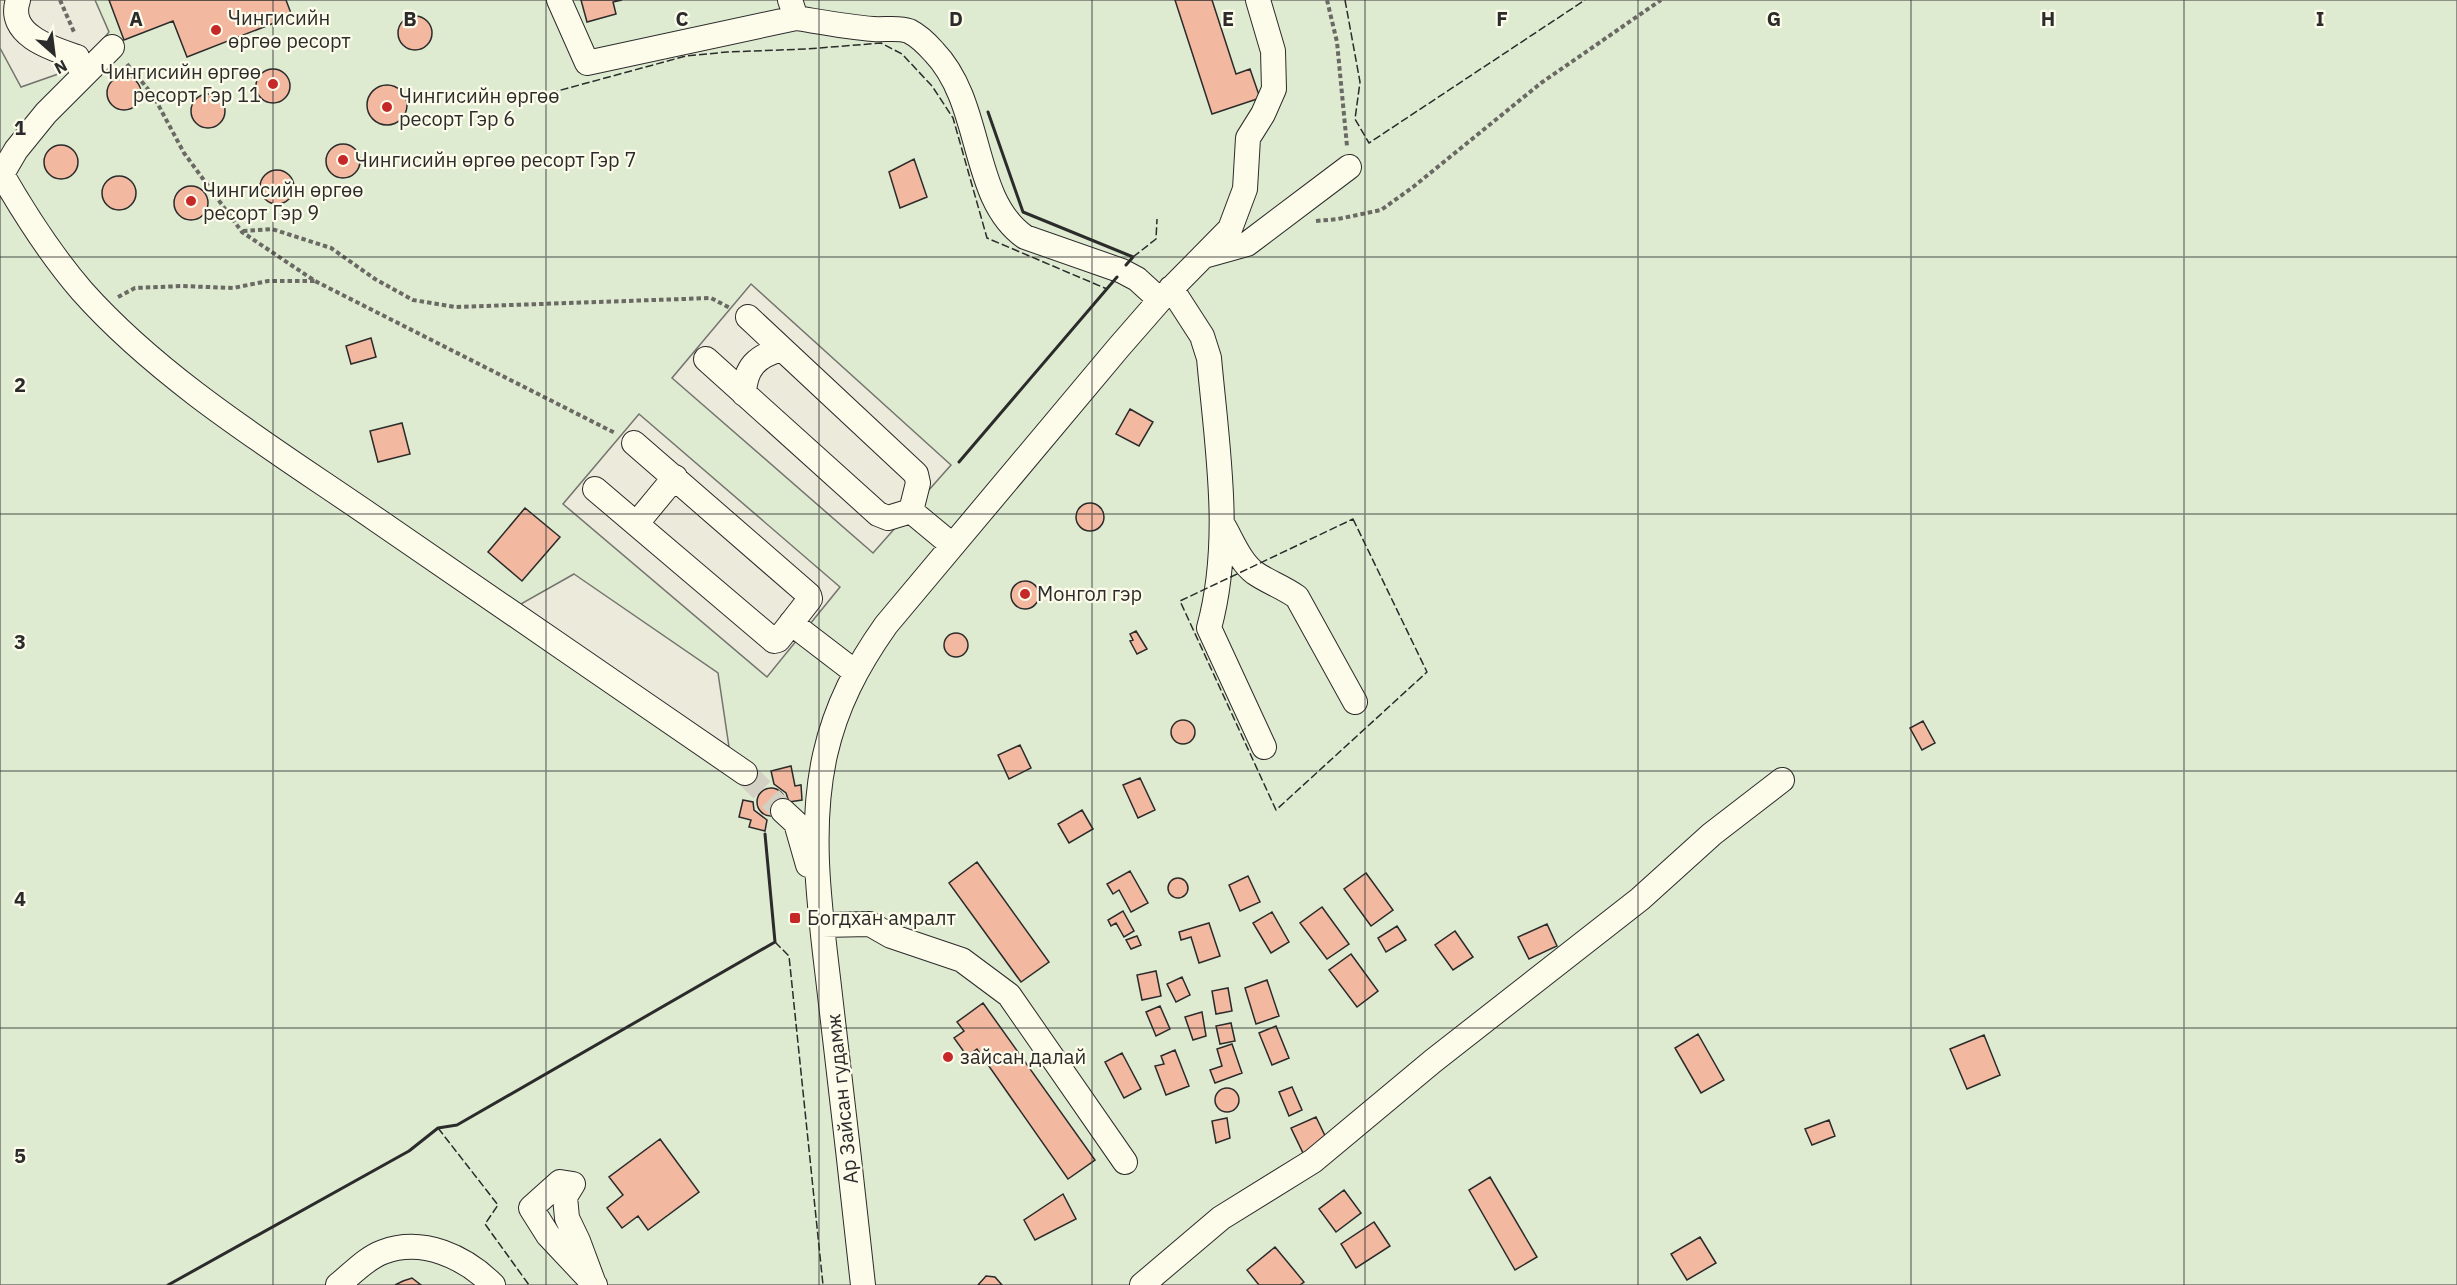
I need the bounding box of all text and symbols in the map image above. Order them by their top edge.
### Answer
place label: Чингисийн өргөө ресорт [228,4,351,54]
text: A [129,5,143,32]
text: B [403,5,417,32]
text: C [675,5,689,32]
text: D [949,5,963,32]
text: E [1222,5,1234,32]
text: F [1496,5,1508,32]
text: G [1767,5,1781,32]
text: H [2041,5,2055,32]
text: I [2316,5,2324,32]
marker: Чингисийн өргөө ресорт [209,23,223,37]
north arrow [24,24,84,84]
text: N [51,56,71,79]
place label: Чингисийн өргөө ресорт Гэр 11 [101,58,261,108]
marker: Чингисийн өргөө ресорт Гэр 11 [266,77,280,91]
place label: Чингисийн өргөө ресорт Гэр 6 [399,82,559,132]
marker: Чингисийн өргөө ресорт Гэр 6 [380,100,394,114]
text: 1 [14,114,26,141]
place label: Чингисийн өргөө ресорт Гэр 7 [355,146,636,173]
marker: Чингисийн өргөө ресорт Гэр 7 [336,153,350,167]
place label: Чингисийн өргөө ресорт Гэр 9 [203,176,363,226]
marker: Чингисийн өргөө ресорт Гэр 9 [184,194,198,208]
text: 2 [14,371,26,398]
place label: Монгол гэр [1037,580,1142,607]
marker: Монгол гэр [1018,587,1032,601]
text: 3 [14,628,26,655]
text: 4 [14,885,26,912]
place label: Богдхан амралт [807,904,957,931]
marker: Богдхан амралт [788,911,802,925]
street label: Ар Зайсан гудамж [819,1013,864,1186]
place label: зайсан далай [960,1043,1086,1070]
marker: зайсан далай [941,1050,955,1064]
text: 5 [14,1142,26,1169]

